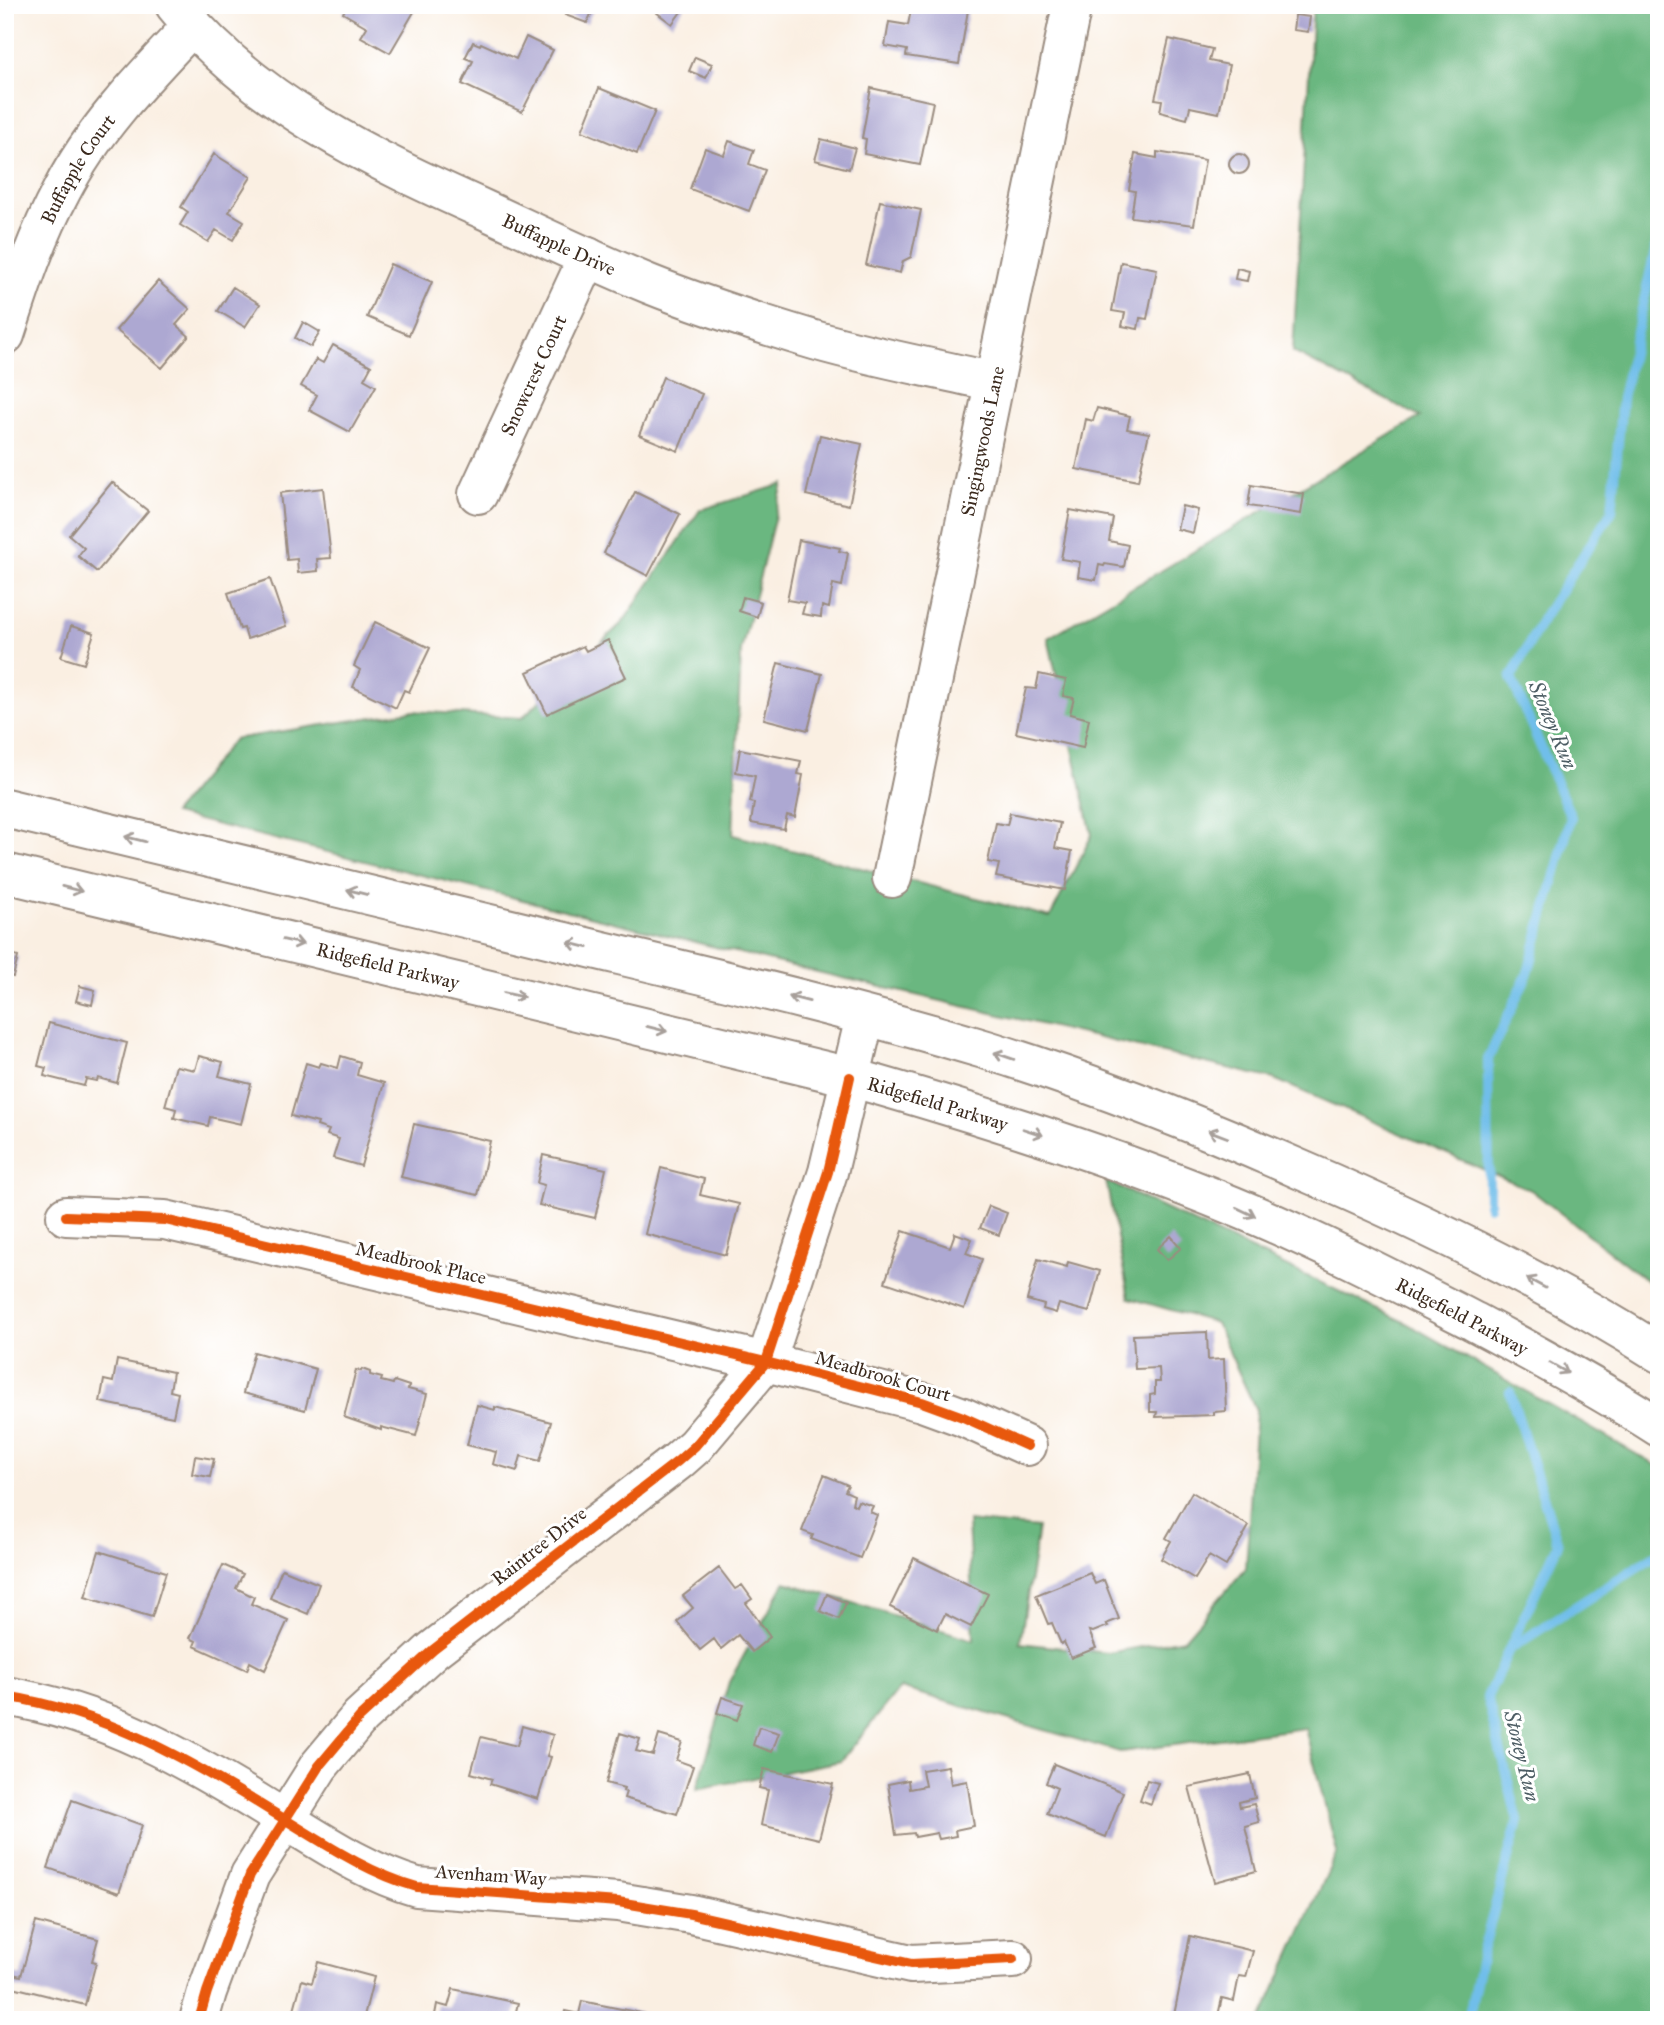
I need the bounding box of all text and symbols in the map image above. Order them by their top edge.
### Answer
street label: Buffapple Court [35,109,120,227]
street label: Buffapple Drive [499,208,619,280]
street label: Snowcrest Court [495,311,571,439]
street label: Singingwoods Lane [955,364,1009,518]
water label: Stoney Run [1522,676,1583,773]
one-way arrow [125,832,147,845]
one-way arrow [60,883,82,896]
one-way arrow [346,885,369,898]
one-way arrow [281,936,304,949]
street label: Ridgefield Parkway [314,937,463,994]
one-way arrow [567,938,590,952]
one-way arrow [502,989,525,1002]
one-way arrow [788,992,811,1005]
one-way arrow [646,1023,668,1036]
one-way arrow [994,1049,1016,1061]
street label: Ridgefield Parkway [865,1071,1012,1136]
one-way arrow [1022,1127,1044,1140]
one-way arrow [1207,1127,1229,1140]
one-way arrow [1235,1206,1256,1219]
street label: Meadbrook Place [353,1237,489,1289]
street label: Ridgefield Parkway [1392,1272,1533,1360]
one-way arrow [1526,1275,1547,1289]
street label: Meadbrook Court [813,1346,954,1406]
one-way arrow [1548,1362,1569,1375]
street label: Raintree Drive [487,1502,591,1590]
water label: Stoney Run [1498,1707,1546,1804]
street label: Avenham Way [434,1860,549,1890]

